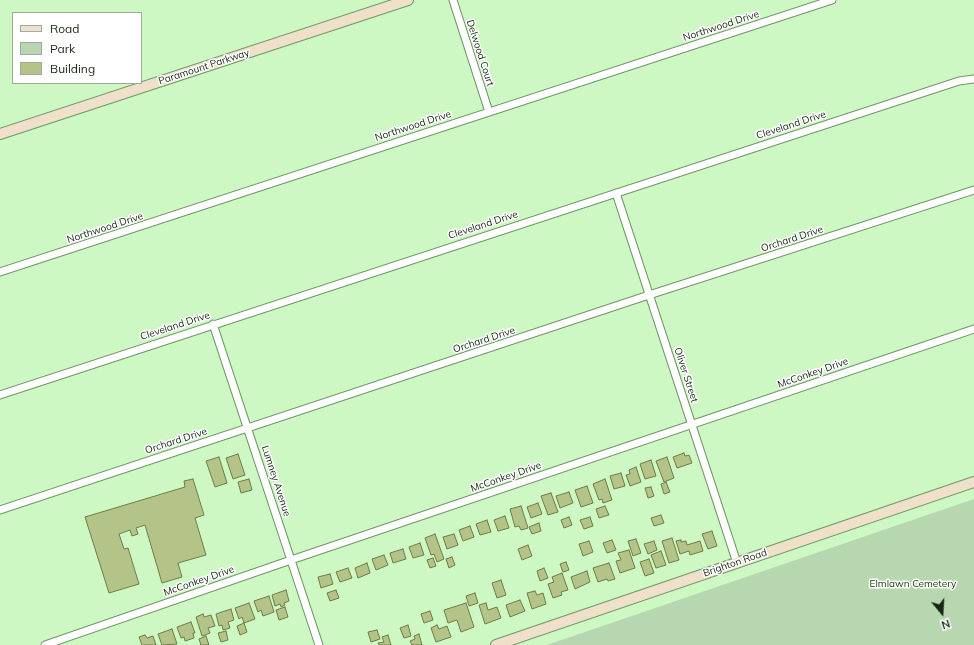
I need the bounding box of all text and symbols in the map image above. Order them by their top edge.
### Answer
street label: Northwood Drive [681,8,761,44]
legend [12,12,142,84]
street label: Delwood Court [464,18,496,88]
text: Road [50,21,79,36]
text: Park [50,41,75,56]
street label: Paramount Parkway [157,47,251,87]
text: Building [50,61,95,76]
street label: Northwood Drive [373,108,453,144]
street label: Cleveland Drive [755,108,827,142]
street label: Cleveland Drive [447,208,519,242]
street label: Northwood Drive [65,210,145,246]
street label: Orchard Drive [760,223,824,255]
street label: Cleveland Drive [139,309,211,343]
street label: Orchard Drive [452,324,516,356]
street label: Oliver Street [671,346,701,404]
street label: McConkey Drive [776,355,850,391]
street label: Orchard Drive [144,425,208,457]
street label: Lumney Avenue [259,444,293,518]
street label: McConkey Drive [469,459,543,495]
street label: Brighton Road [701,546,769,580]
street label: McConkey Drive [162,563,236,599]
park label: Elmlawn Cemetery [870,578,956,590]
north arrow [922,593,962,633]
text: N [940,616,952,632]

